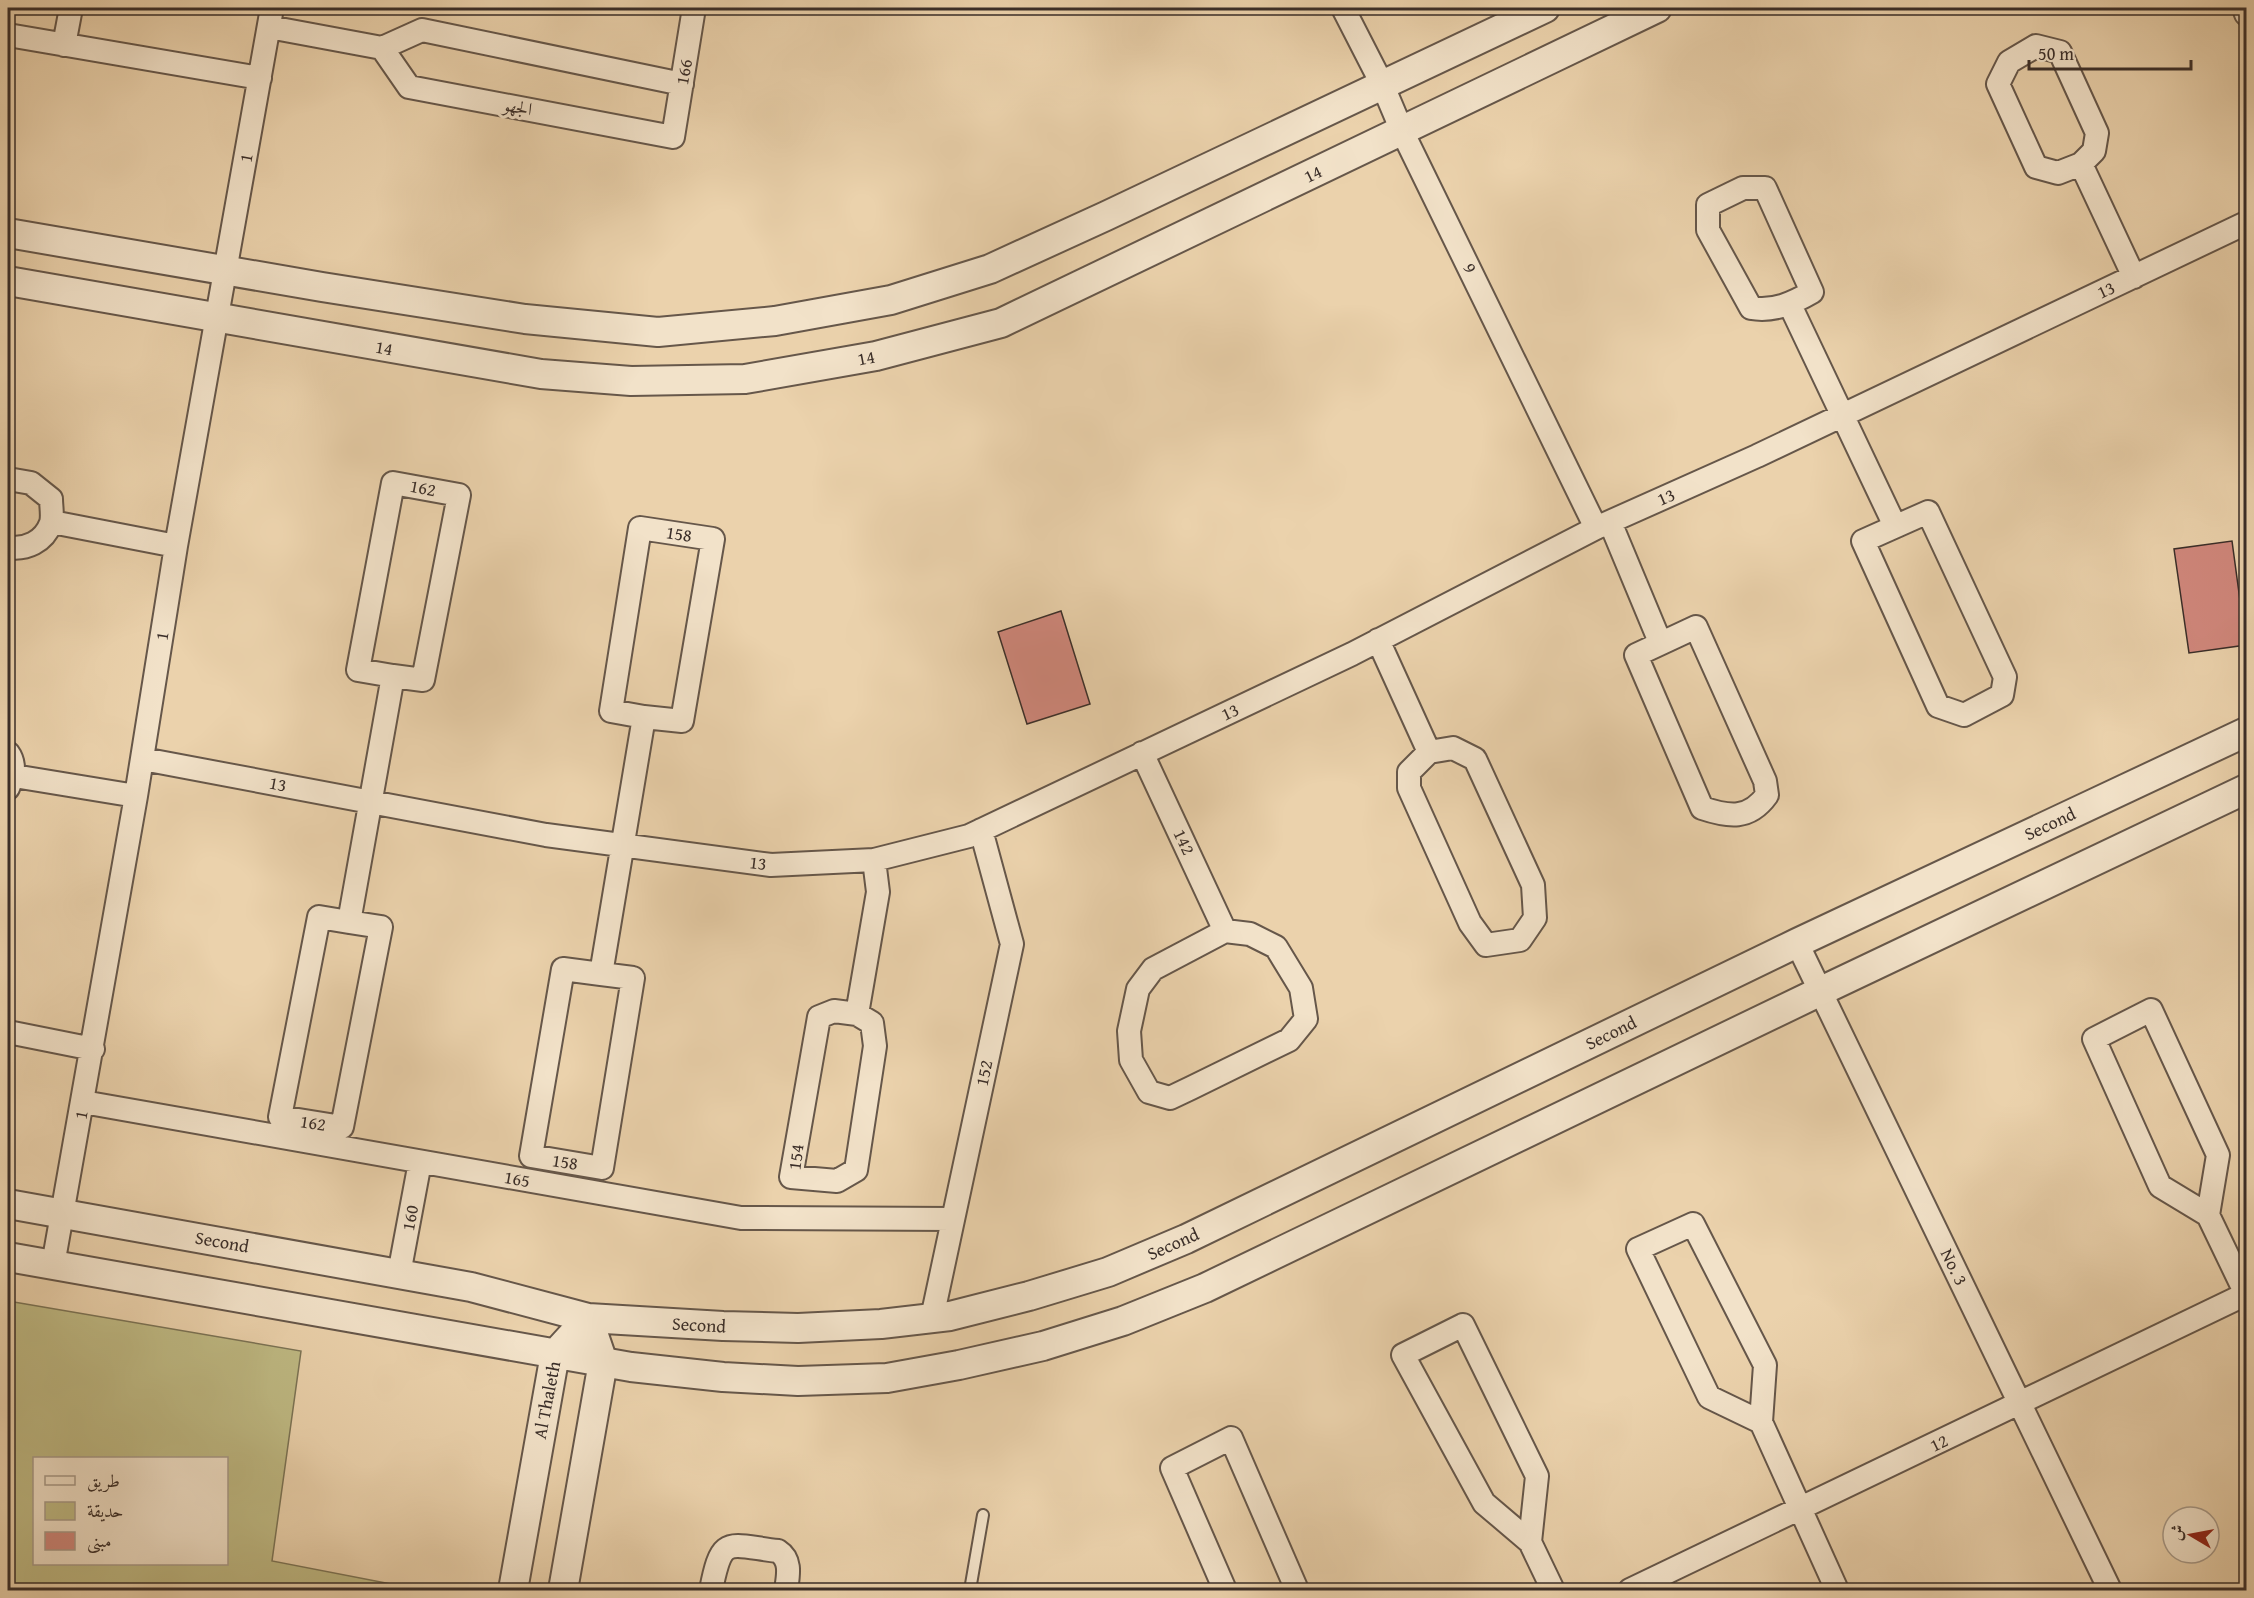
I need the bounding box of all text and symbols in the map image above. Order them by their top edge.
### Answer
scale bar [2029,33,2191,71]
text: 50 m [2038,40,2074,67]
street label: 166 [668,57,699,87]
street label: الجهو [500,90,535,122]
street label: 1 [231,151,260,165]
street label: 14 [1299,158,1326,189]
street label: 9 [1456,258,1484,278]
street label: 13 [2092,274,2119,305]
street label: 14 [373,333,395,362]
street label: 14 [855,343,877,372]
street label: 162 [408,472,438,503]
street label: 13 [1652,481,1679,512]
street label: 158 [664,518,694,549]
street label: 1 [147,630,176,642]
street label: 13 [1216,696,1243,727]
street label: 13 [267,769,289,798]
street label: Second [2020,800,2080,847]
street label: 142 [1167,824,1202,859]
street label: 13 [748,848,768,877]
street label: Second [1581,1008,1641,1057]
street label: 152 [968,1057,999,1088]
street label: 162 [298,1107,328,1138]
street label: 1 [66,1108,95,1122]
street label: 154 [781,1142,810,1171]
street label: 158 [550,1146,580,1177]
street label: 165 [502,1163,532,1194]
street label: 160 [394,1202,425,1233]
street label: Second [1143,1220,1203,1267]
street label: Second [193,1224,251,1260]
street label: No. 3 [1934,1244,1975,1290]
street label: Second [671,1310,727,1339]
street label: Al Thaleth [526,1359,567,1441]
street label: 12 [1925,1427,1952,1458]
legend [33,1457,228,1565]
text: طريق [87,1467,120,1494]
text: حديقة [87,1497,123,1524]
north arrow [2161,1505,2221,1565]
text: ش [2163,1522,2189,1542]
text: مبنى [87,1527,112,1554]

